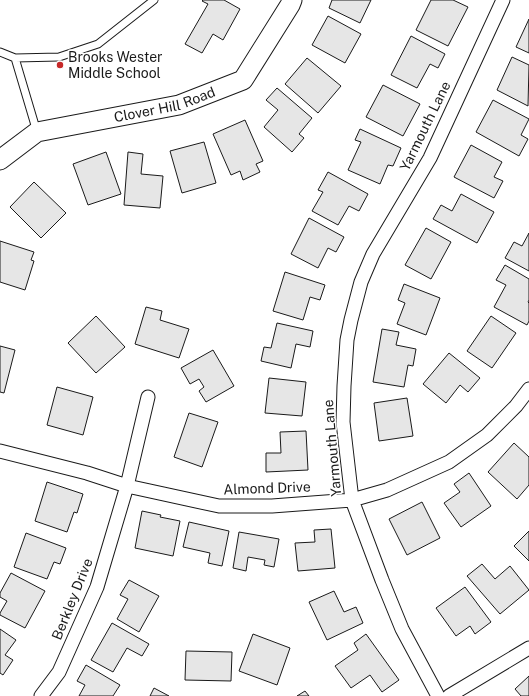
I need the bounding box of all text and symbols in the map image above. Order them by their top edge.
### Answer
place label: Brooks Wester Middle School [68,49,163,81]
marker: Brooks Wester Middle School [55,60,65,70]
street label: Yarmouth Lane [396,79,454,173]
street label: Clover Hill Road [113,84,217,125]
street label: Yarmouth Lane [320,399,344,497]
street label: Almond Drive [223,478,311,498]
street label: Berkley Drive [48,556,96,642]

